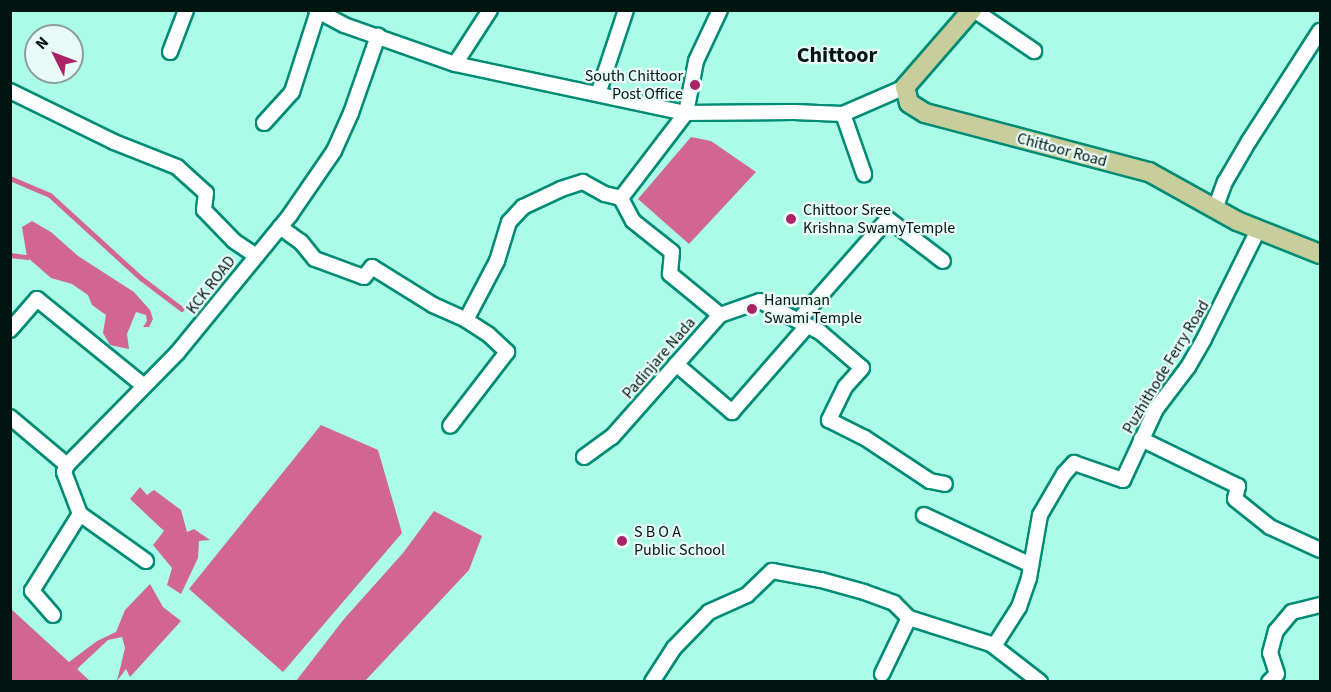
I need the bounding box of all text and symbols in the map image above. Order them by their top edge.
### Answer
north arrow [24,24,84,84]
text: N [30,32,54,55]
district label: Chittoor [797,43,877,69]
place label: South Chittoor Post Office [585,66,683,104]
marker: South Chittoor Post Office [688,78,702,92]
street label: Chittoor Road [1015,129,1109,171]
place label: Chittoor Sree Krishna SwamyTemple [803,200,955,238]
marker: Chittoor Sree Krishna SwamyTemple [784,212,798,226]
street label: KCK ROAD [182,252,240,318]
place label: Hanuman Swami Temple [764,290,862,328]
street label: Puzhithode Ferry Road [1119,297,1213,437]
marker: Hanuman Swami Temple [745,302,759,316]
street label: Padinjare Nada [618,313,700,403]
place label: S B O A Public School [634,522,725,560]
marker: S B O A Public School [615,534,629,548]

